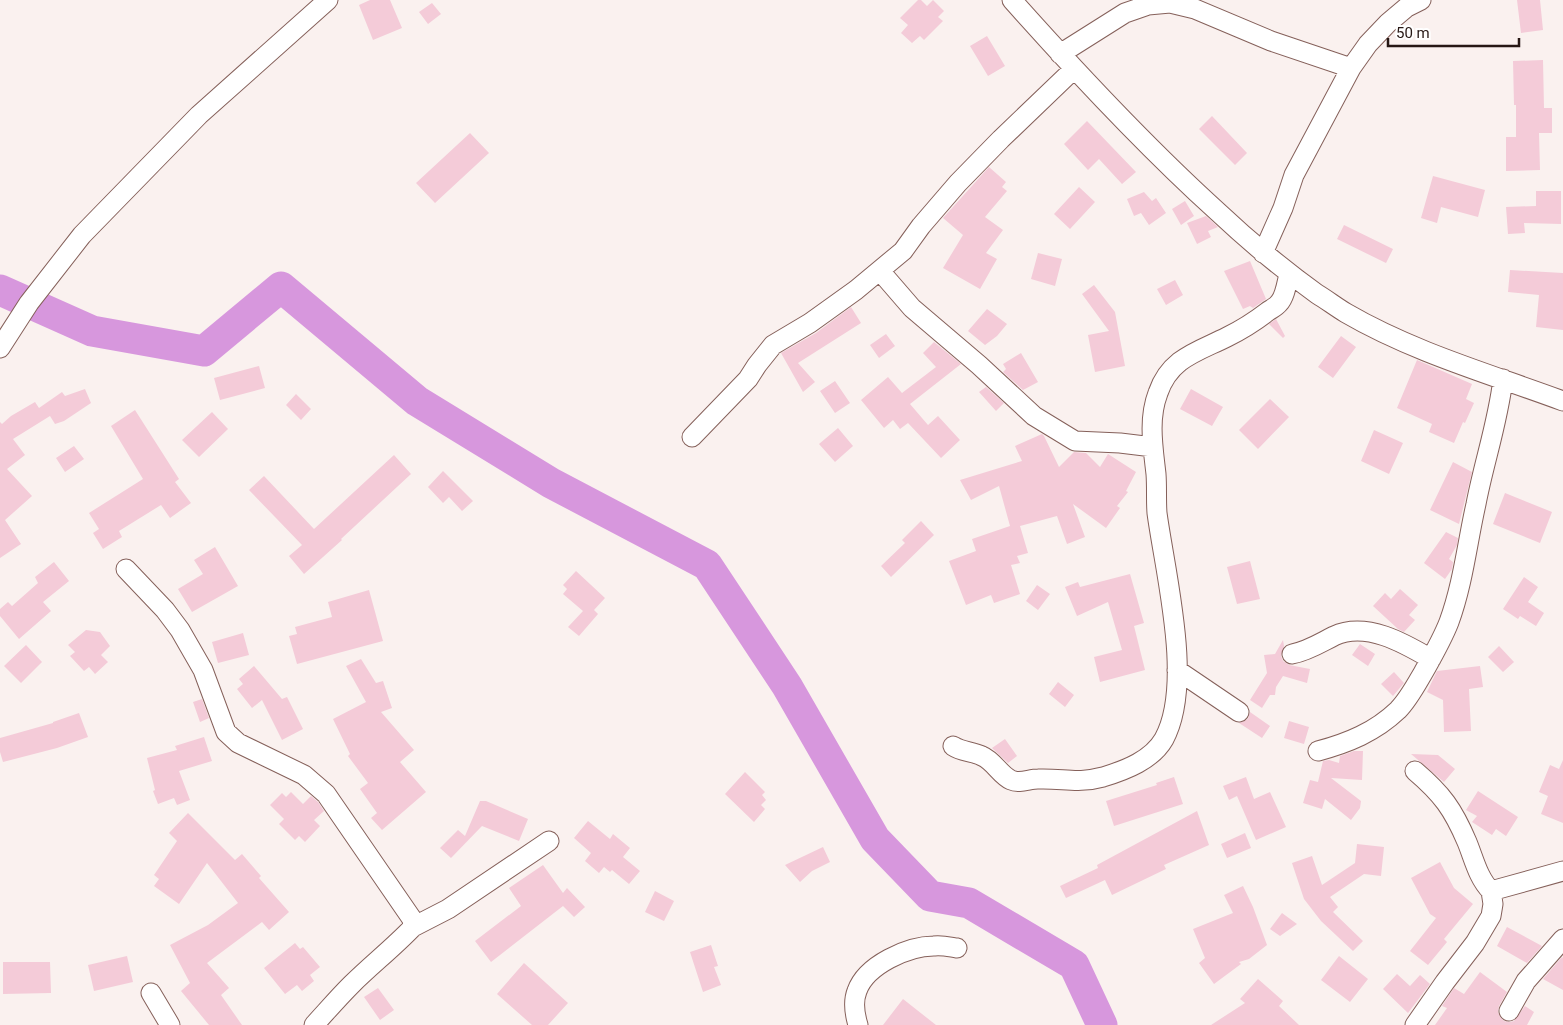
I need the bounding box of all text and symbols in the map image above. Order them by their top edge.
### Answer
scale bar [1388,15,1519,47]
text: 50 m [1396,24,1430,42]

